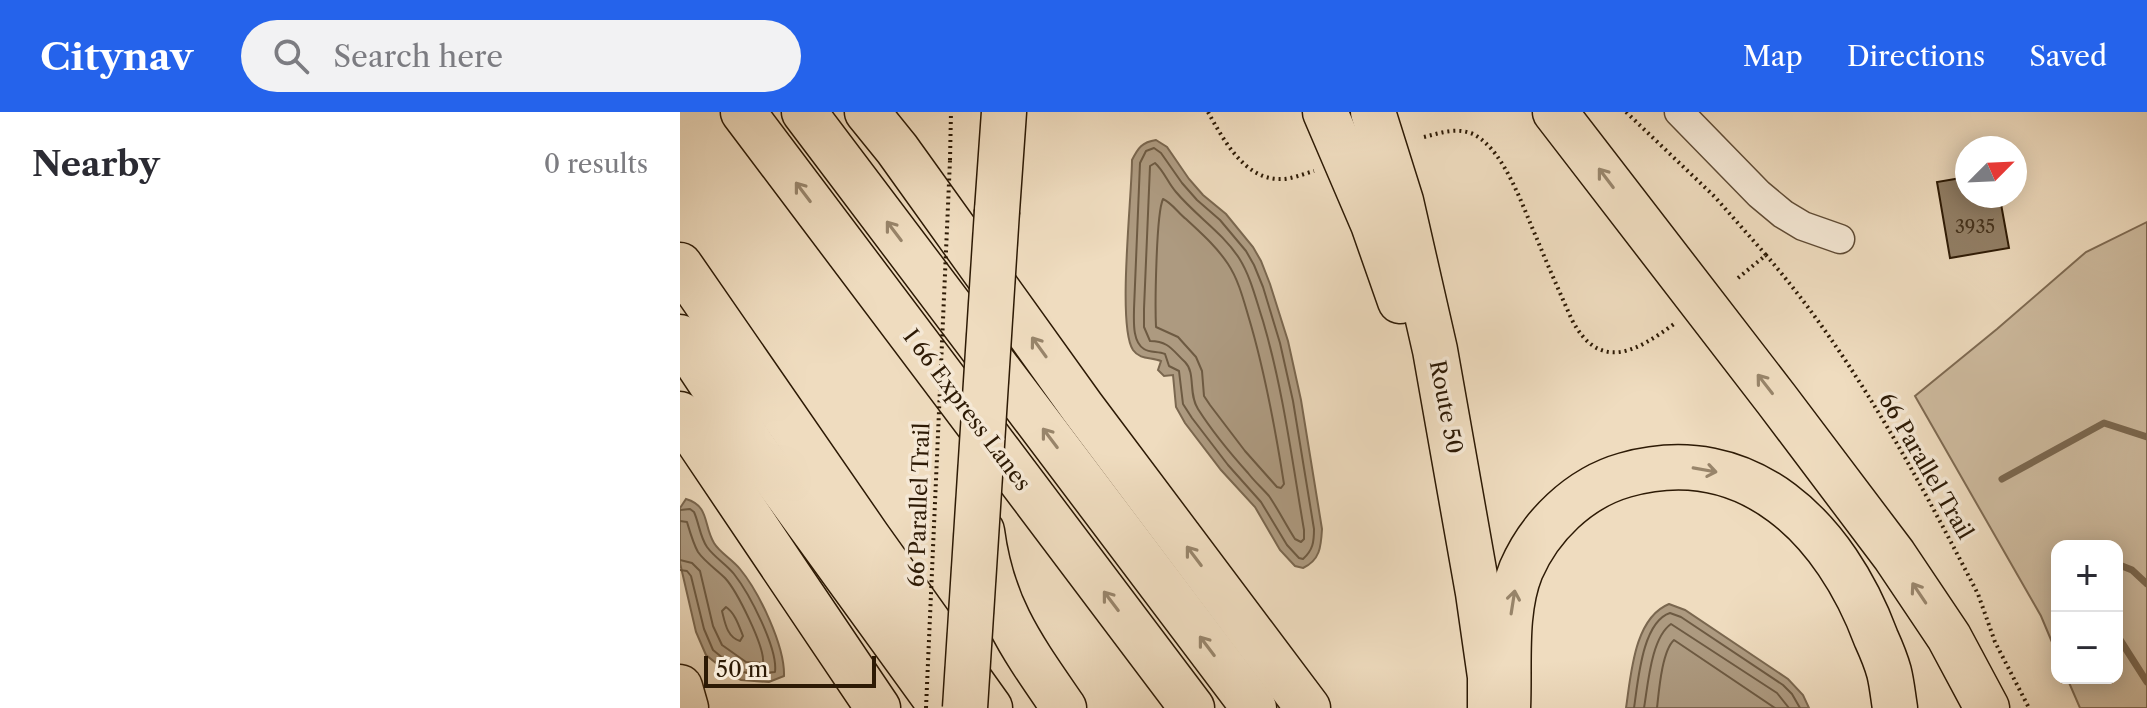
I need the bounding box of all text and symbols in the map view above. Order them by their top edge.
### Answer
search box [241,20,801,92]
text: Citynav [40,33,193,80]
icon: search [269,34,313,78]
text: Search here [333,38,503,75]
text: Map [1743,39,1803,73]
text: Directions [1847,39,1985,73]
text: Saved [2029,39,2107,73]
north arrow [1955,136,2027,208]
text: Nearby [32,143,160,185]
text: 0 results [544,148,648,180]
one-way arrow [1597,168,1614,189]
one-way arrow [795,182,812,203]
house number: 3935 [1955,216,1995,238]
one-way arrow [885,221,902,242]
street label: I 66 Express Lanes [897,324,1037,496]
one-way arrow [1031,337,1047,359]
street label: Route 50 [1424,358,1468,456]
one-way arrow [1756,374,1773,395]
street label: 66 Parallel Trail [1873,388,1979,544]
street label: 66 Parallel Trail [903,422,935,588]
one-way arrow [1042,428,1059,449]
one-way arrow [1692,463,1718,478]
map controls [2051,540,2123,684]
button: + [2051,540,2123,612]
one-way arrow [1186,545,1203,567]
one-way arrow [1911,582,1927,604]
one-way arrow [1506,590,1521,615]
one-way arrow [1103,591,1120,612]
button: − [2051,612,2123,684]
one-way arrow [1198,636,1215,657]
scale bar [704,652,876,688]
text: 50 m [716,656,768,683]

